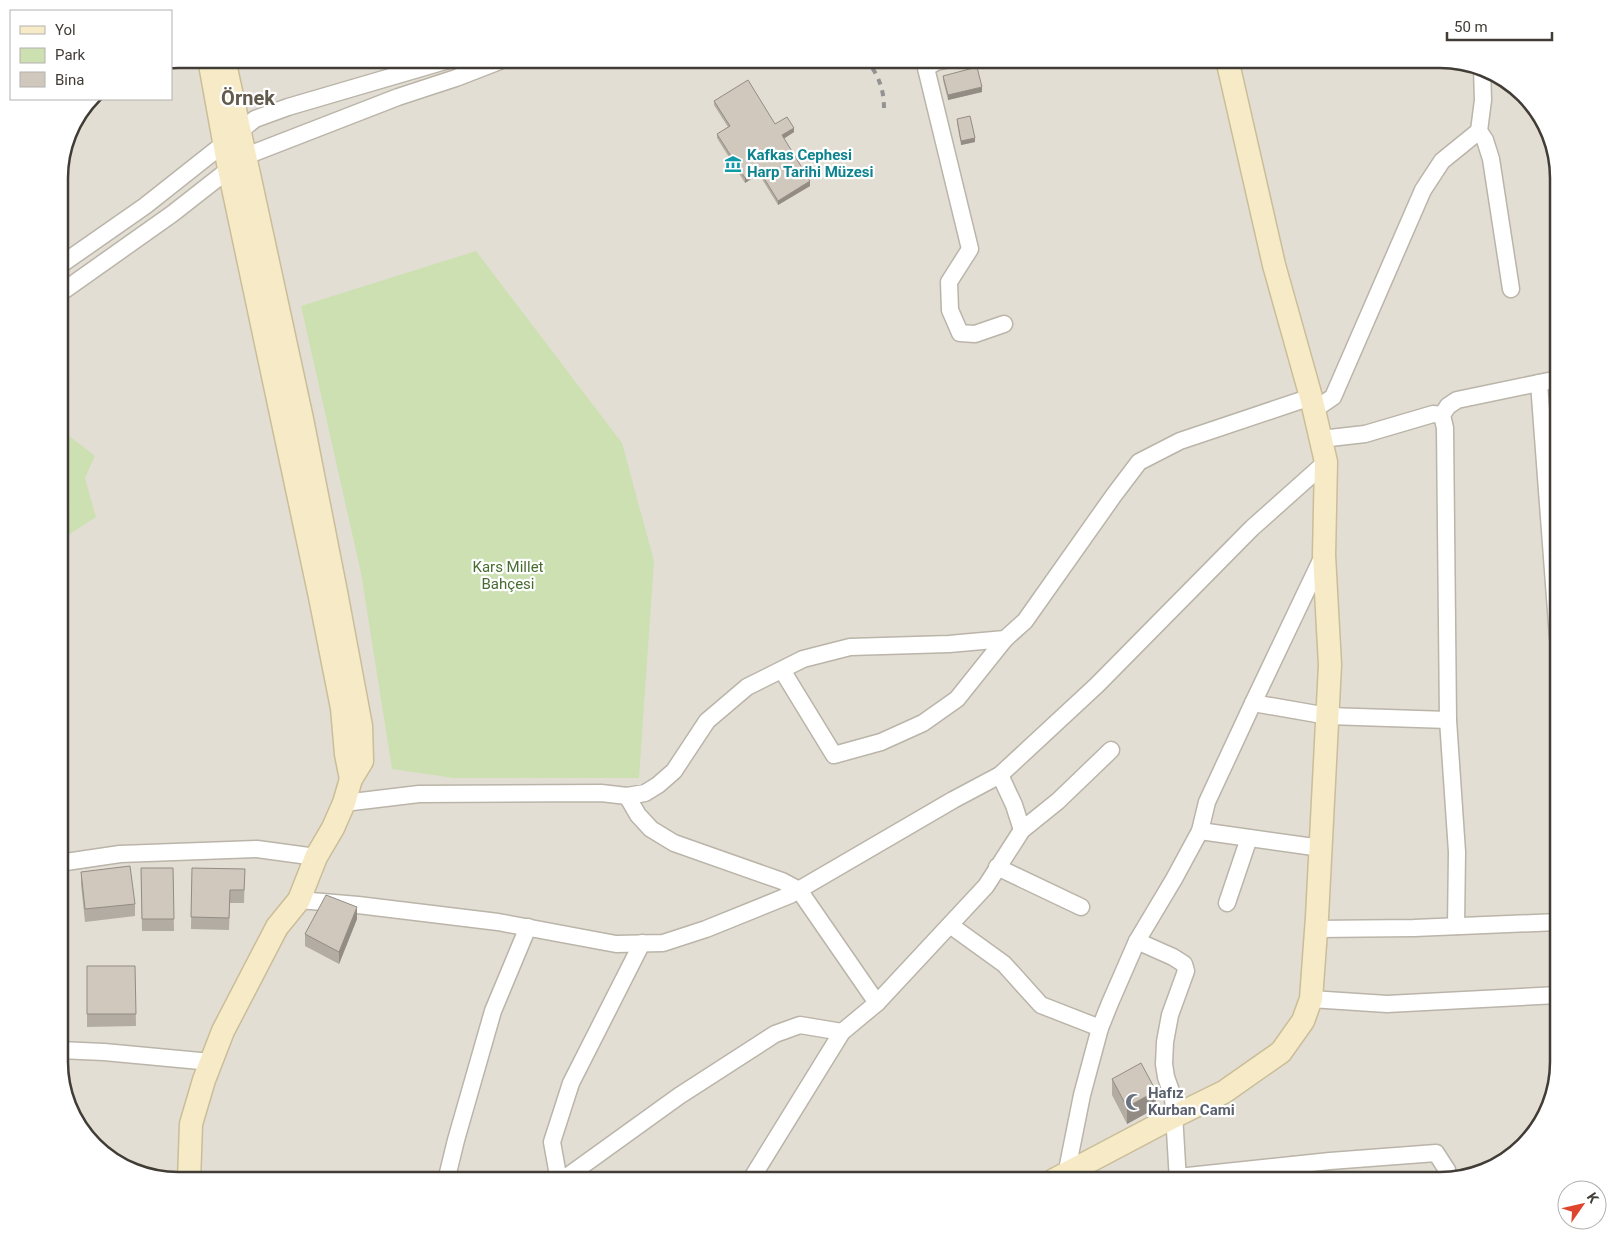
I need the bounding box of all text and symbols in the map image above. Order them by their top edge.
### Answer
legend [10,10,172,100]
scale bar [1447,10,1552,42]
text: 50 m [1454,18,1488,36]
text: Yol [55,21,76,39]
text: Park [55,46,86,64]
text: Bina [55,71,84,89]
district label: Örnek [221,86,275,110]
place label: Kafkas Cephesi Harp Tarihi Müzesi [747,146,874,181]
museum icon: Kafkas Cephesi Harp Tarihi Müzesi [723,154,743,174]
park label: Kars Millet Bahçesi [472,558,544,593]
place label: Hafız Kurban Cami [1148,1084,1235,1119]
mosque icon: Hafız Kurban Cami [1124,1092,1144,1112]
north arrow [1557,1180,1607,1230]
text: K [1584,1190,1602,1206]

